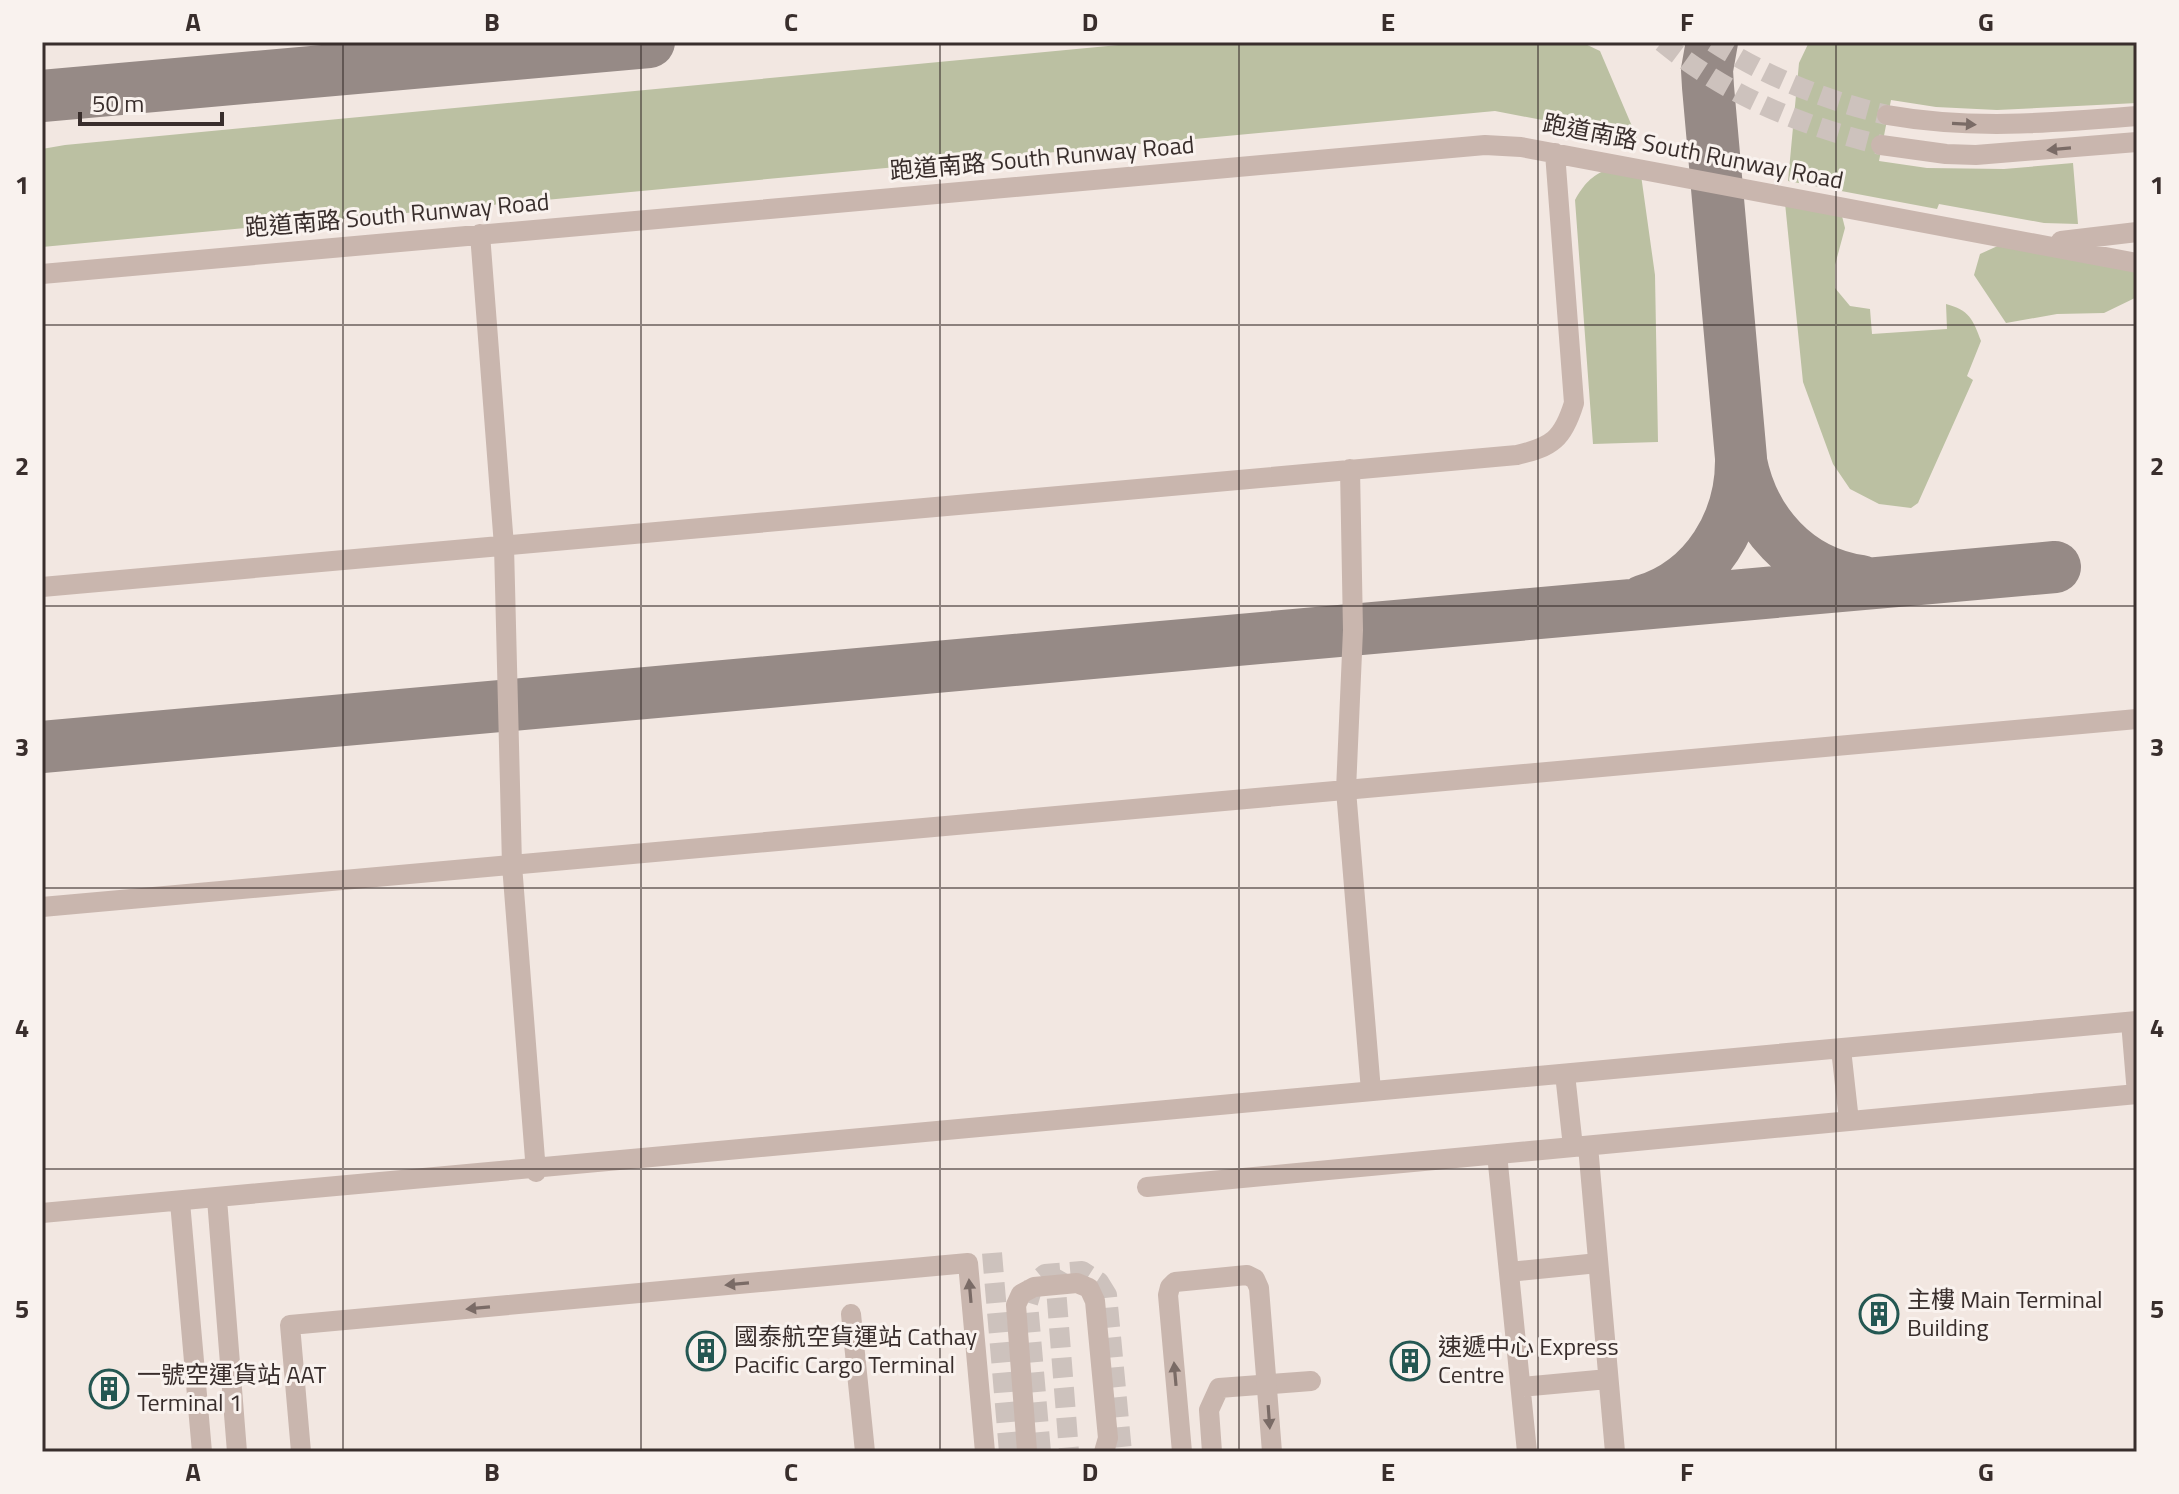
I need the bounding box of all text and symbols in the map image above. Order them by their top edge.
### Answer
text: A [185,2,201,41]
text: B [484,2,500,41]
text: C [784,2,798,41]
text: D [1082,2,1098,41]
text: E [1381,2,1395,41]
text: F [1680,2,1694,41]
text: G [1978,2,1994,41]
scale bar [80,76,222,126]
text: 50 m [92,85,144,121]
street label: 跑道南路 South Runway Road [1540,104,1847,198]
one-way arrow [1952,118,1977,131]
street label: 跑道南路 South Runway Road [888,126,1196,188]
one-way arrow [2046,143,2071,156]
text: 1 [15,165,29,204]
text: 1 [2150,165,2164,204]
street label: 跑道南路 South Runway Road [243,183,551,245]
text: 2 [15,446,29,485]
text: 2 [2150,446,2164,485]
text: 3 [15,727,29,766]
text: 3 [2150,727,2164,766]
text: 4 [15,1008,29,1047]
text: 4 [2150,1008,2164,1047]
one-way arrow [724,1278,749,1291]
one-way arrow [964,1278,977,1303]
place label: 主樓 Main Terminal Building [1907,1281,2103,1345]
text: 5 [15,1289,29,1328]
text: 5 [2150,1289,2164,1328]
building icon: 主樓 Main Terminal Building [1858,1293,1900,1335]
one-way arrow [465,1302,490,1315]
place label: 國泰航空貨運站 Cathay Pacific Cargo Terminal [734,1318,978,1382]
place label: 速遞中心 Express Centre [1438,1328,1619,1392]
building icon: 國泰航空貨運站 Cathay Pacific Cargo Terminal [685,1330,727,1372]
building icon: 速遞中心 Express Centre [1389,1340,1431,1382]
place label: 一號空運貨站 AAT Terminal 1 [137,1356,327,1420]
one-way arrow [1169,1361,1182,1386]
building icon: 一號空運貨站 AAT Terminal 1 [88,1368,130,1410]
one-way arrow [1263,1405,1276,1430]
text: A [185,1452,201,1491]
text: B [484,1452,500,1491]
text: C [784,1452,798,1491]
text: D [1082,1452,1098,1491]
text: E [1381,1452,1395,1491]
text: F [1680,1452,1694,1491]
text: G [1978,1452,1994,1491]

